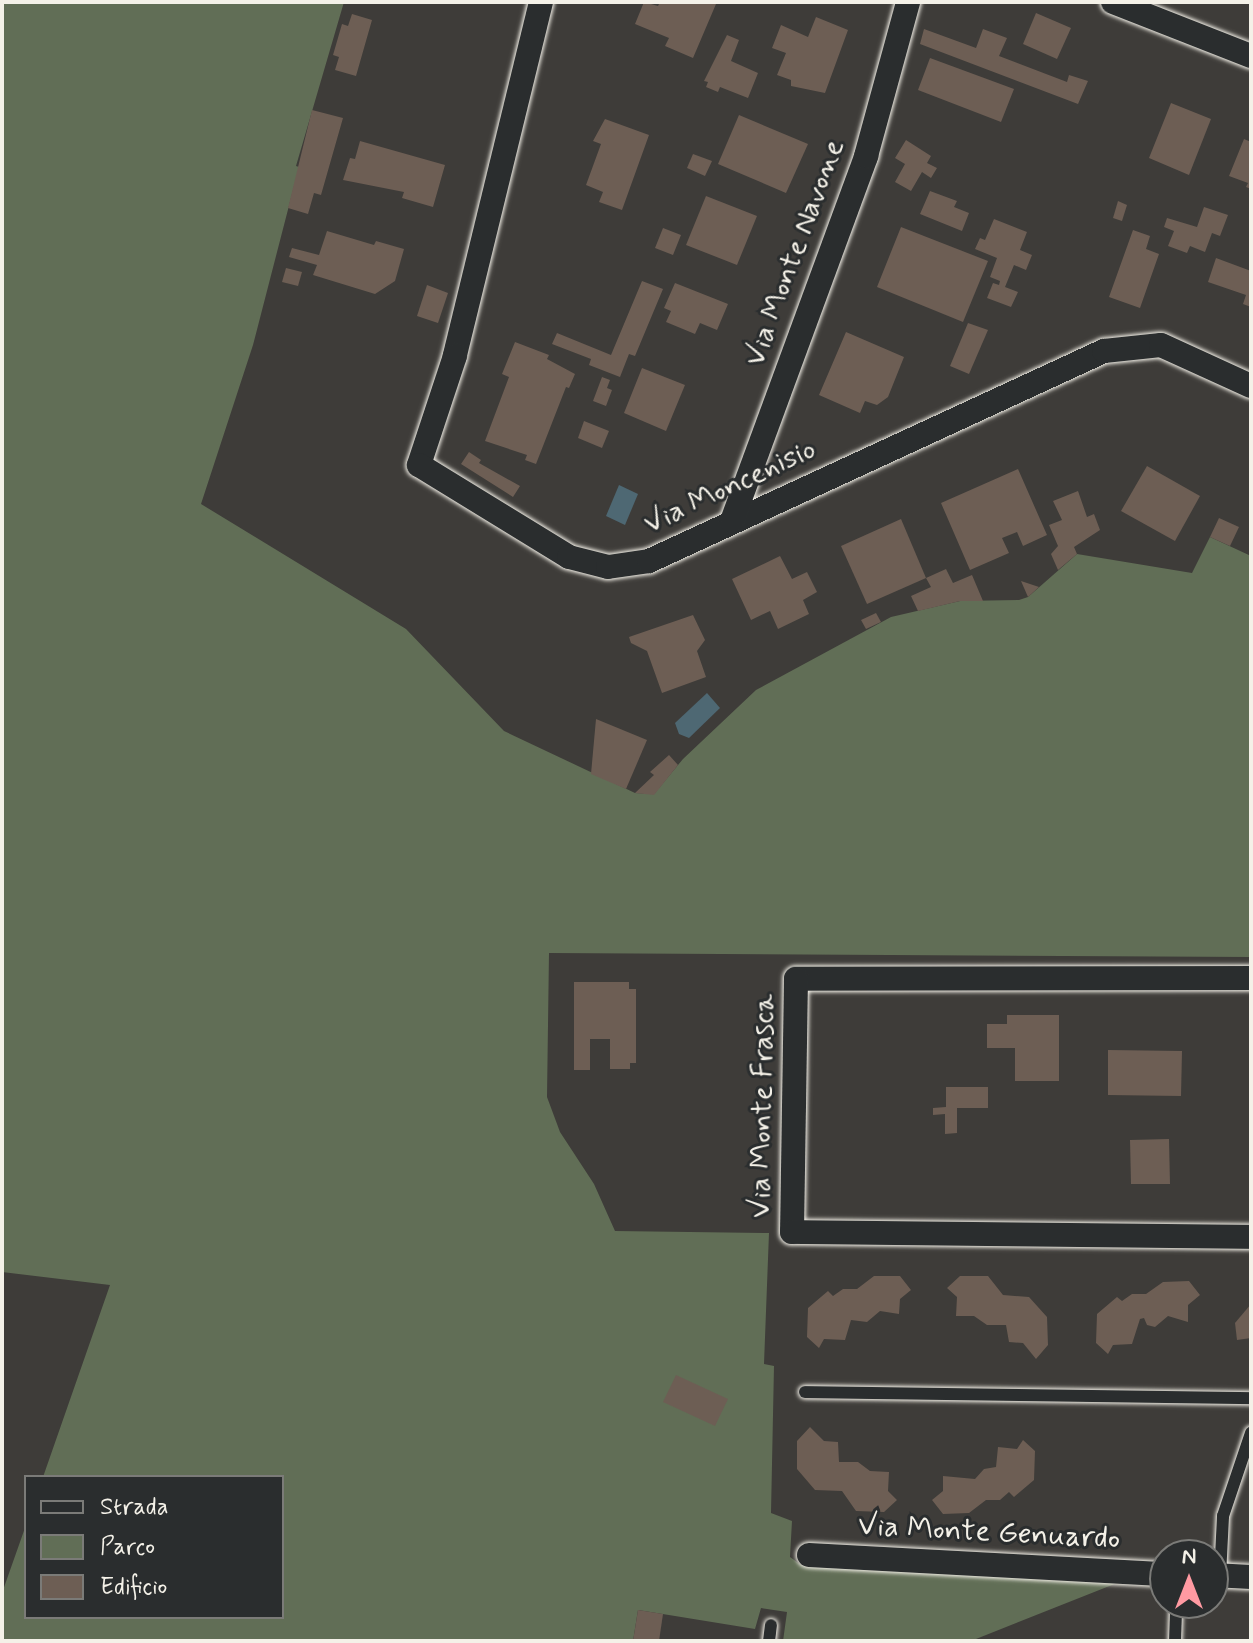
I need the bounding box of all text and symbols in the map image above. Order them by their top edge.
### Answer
street label: Via Monte Navone [737,134,853,372]
street label: Via Moncenisio [639,432,821,542]
street label: Via Monte Frasca [743,994,783,1218]
legend [24,1475,284,1619]
text: Strada [100,1492,169,1523]
street label: Via Monte Genuardo [858,1508,1120,1558]
text: Parco [100,1532,155,1563]
north arrow [1149,1539,1229,1619]
text: N [1182,1543,1196,1571]
text: Edificio [100,1572,167,1603]

